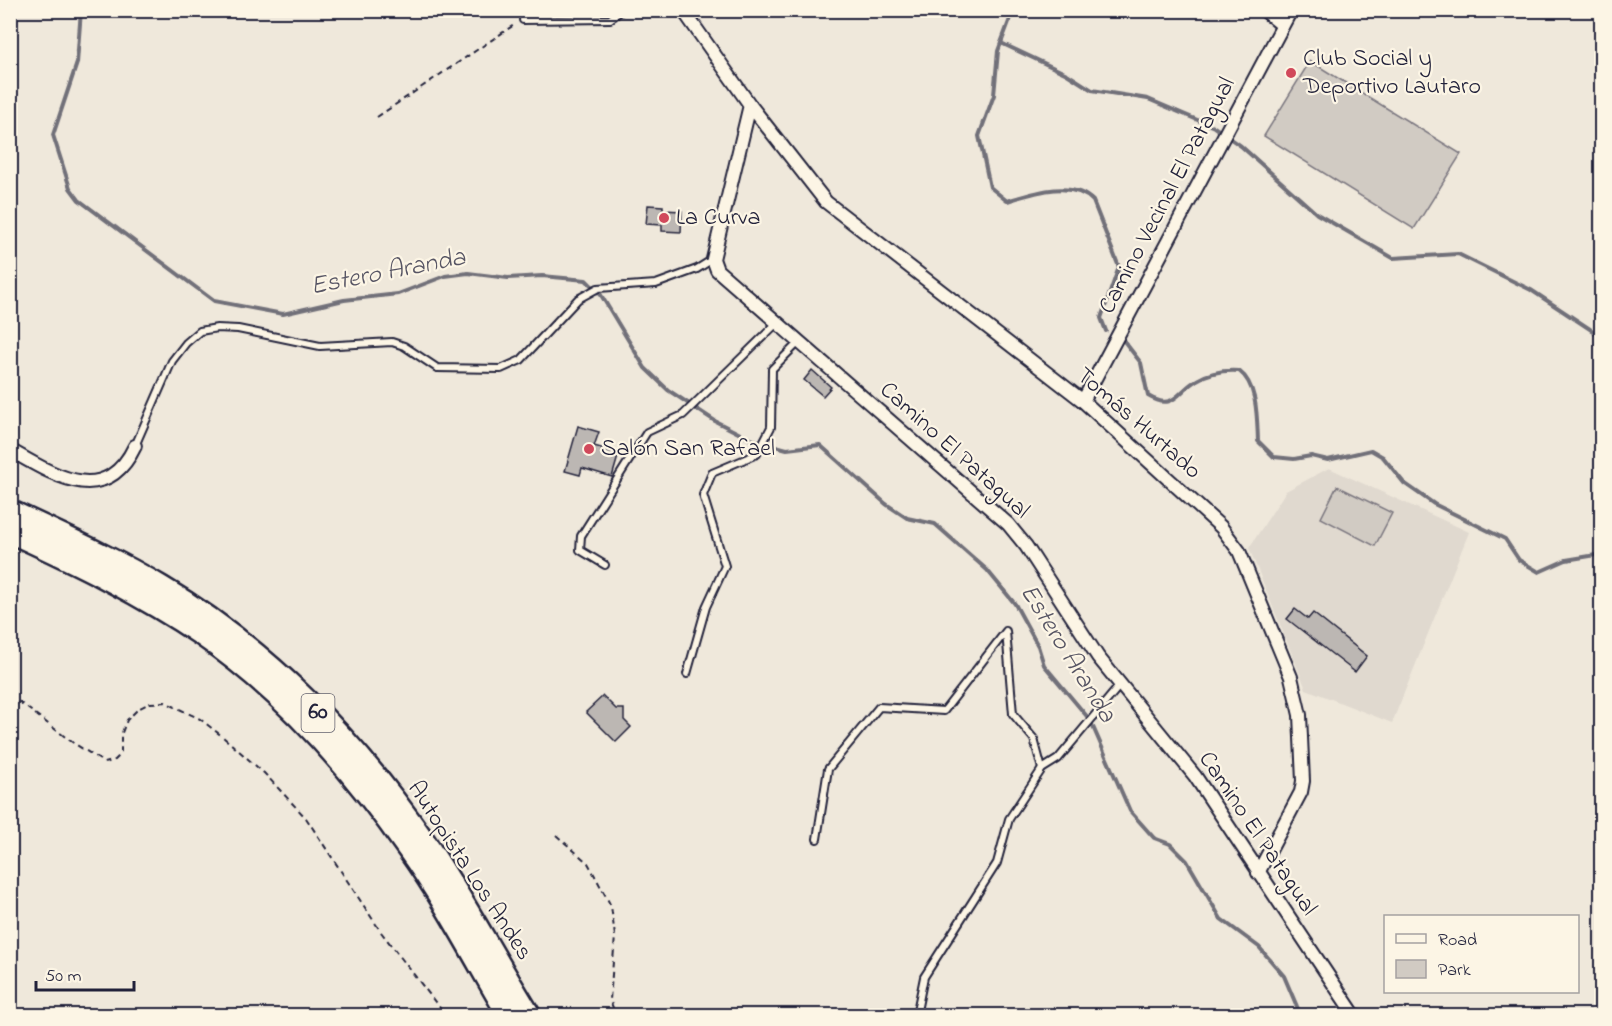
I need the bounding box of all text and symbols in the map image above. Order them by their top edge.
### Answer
place label: Club Social y Deportivo Lautaro [1302,42,1481,105]
marker: Club Social y Deportivo Lautaro [1284,66,1298,80]
street label: Camino Vecinal El Patagual [1091,71,1245,321]
place label: La Curva [676,201,760,236]
marker: La Curva [657,211,671,225]
water label: Estero Aranda [307,239,470,307]
street label: Tomás Hurtado [1068,360,1208,488]
street label: Camino El Patagual [871,374,1037,528]
place label: Salón San Rafael [601,432,775,467]
marker: Salón San Rafael [582,442,596,456]
water label: Estero Aranda [1009,577,1125,731]
road number: 60 [302,694,334,732]
street label: Camino El Patagual [1189,745,1325,923]
street label: Autopista Los Andes [398,774,540,968]
legend [1384,915,1579,993]
text: Road [1438,928,1477,954]
scale bar [36,954,134,992]
text: Park [1438,958,1471,984]
text: 50 m [45,964,82,990]

